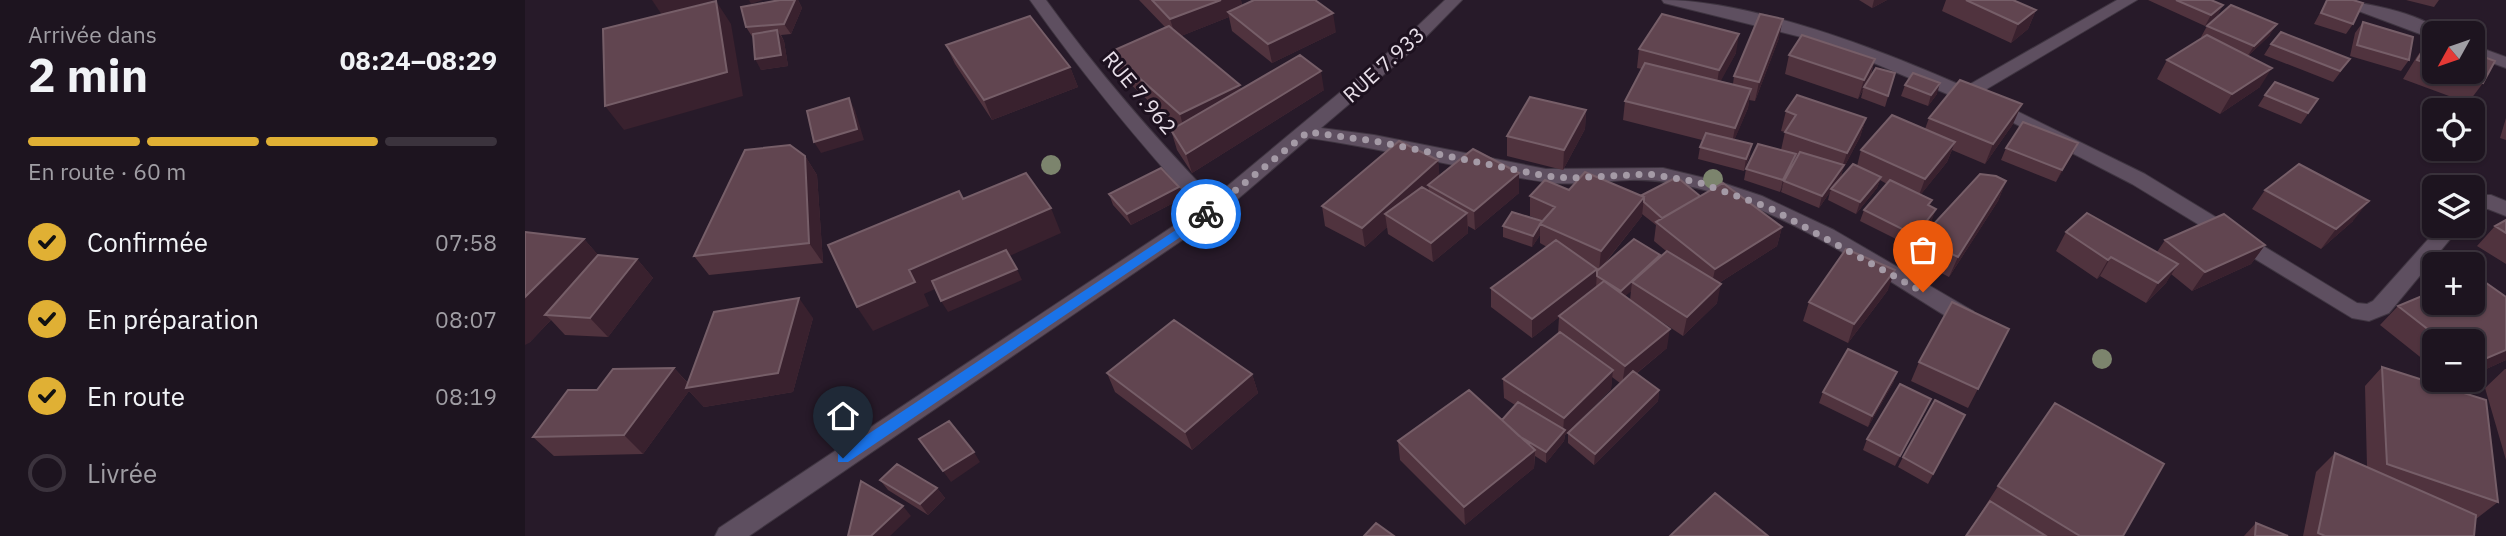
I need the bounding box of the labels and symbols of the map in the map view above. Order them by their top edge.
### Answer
street label: RUE 7.933 [1337,20,1430,108]
north arrow [2422,21,2485,84]
street label: RUE 7.962 [1097,45,1183,140]
courier [1171,179,1241,249]
pin [1893,220,1953,292]
pin [813,386,873,458]

